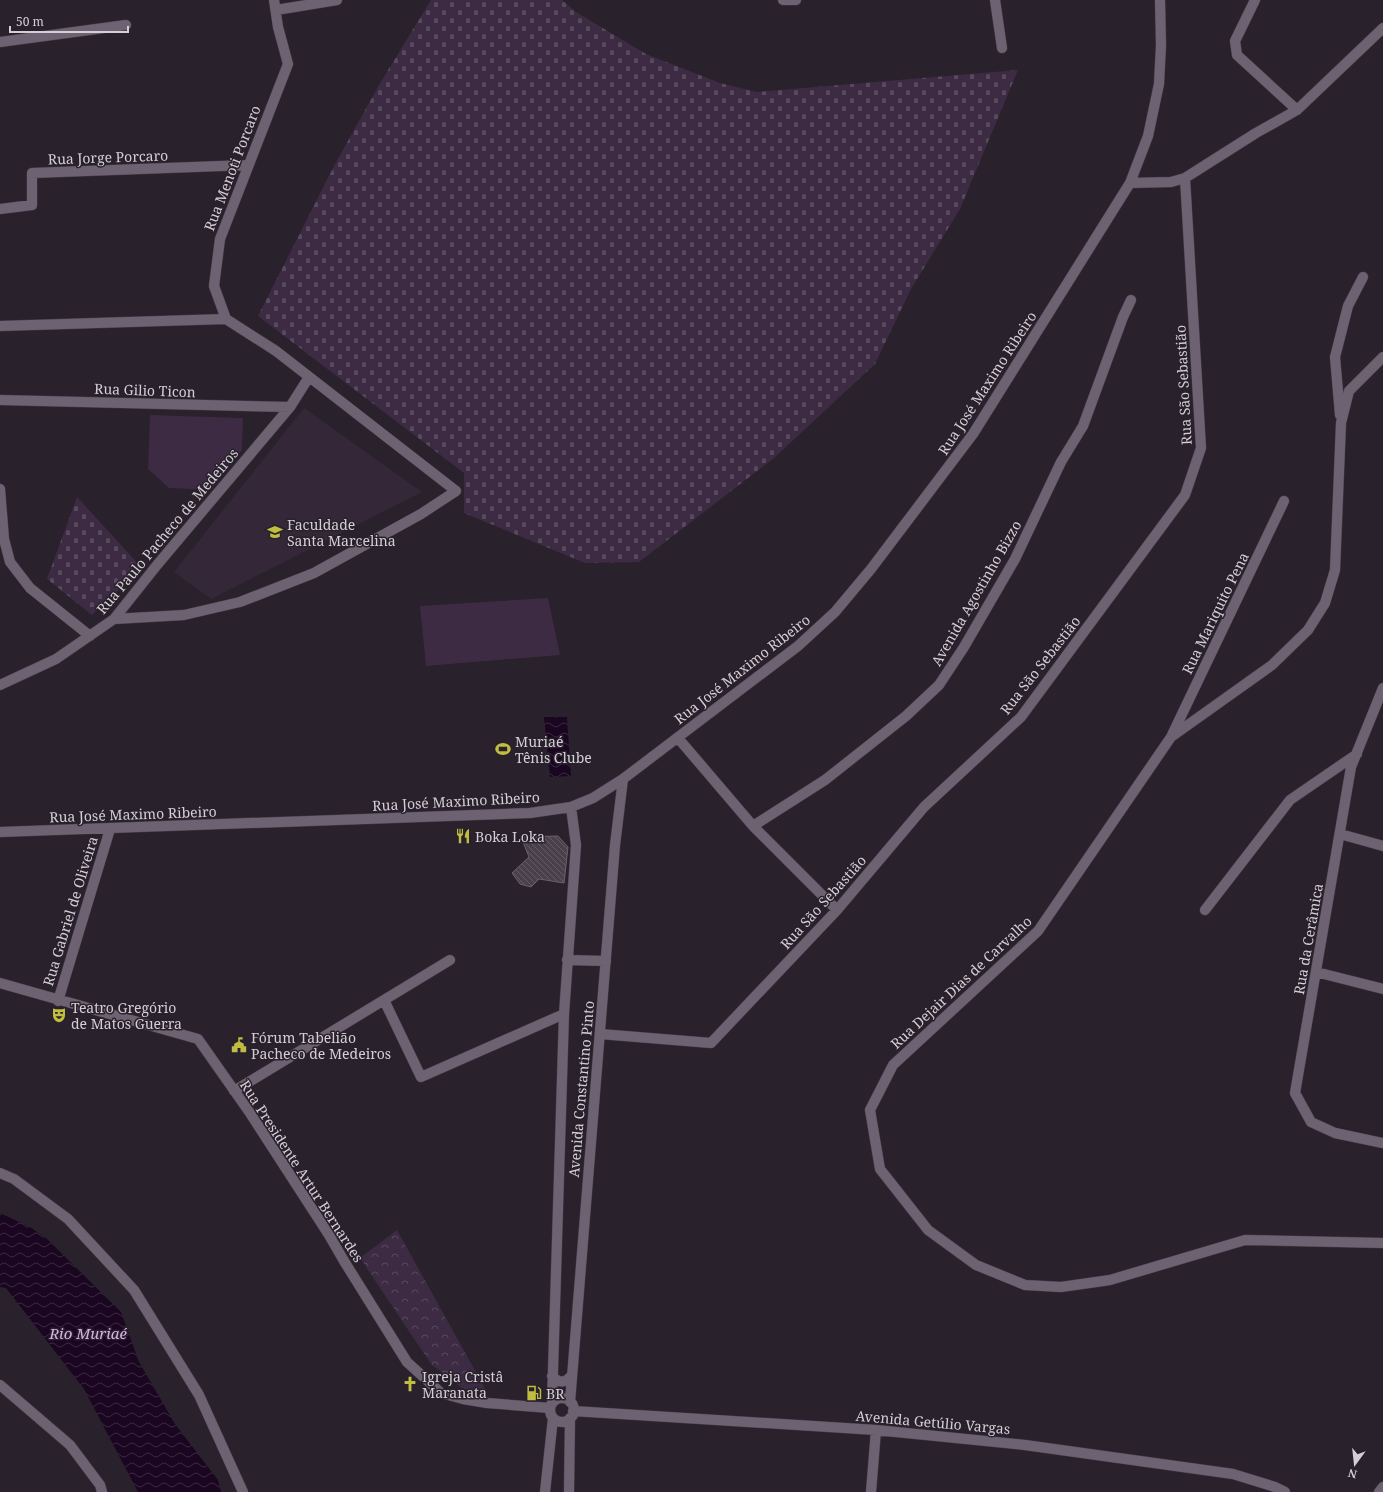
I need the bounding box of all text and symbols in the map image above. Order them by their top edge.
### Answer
scale bar [10,8,128,34]
text: 50 m [16,13,44,30]
street label: Rua Menoti Porcaro [199,103,265,233]
street label: Rua Jorge Porcaro [47,145,169,169]
street label: Rua José Maximo Ribeiro [933,308,1041,458]
street label: Rua São Sebastião [1170,325,1196,445]
street label: Rua Gilio Ticon [94,379,196,401]
street label: Rua Paulo Pacheco de Medeiros [92,444,242,618]
place label: Faculdade Santa Marcelina [287,515,396,550]
street label: Avenida Agostinho Bizzo [927,517,1025,669]
school or university icon: Faculdade Santa Marcelina [266,523,284,541]
street label: Rua Mariquito Pena [1177,549,1253,677]
street label: Rua José Maximo Ribeiro [670,610,814,728]
street label: Rua São Sebastião [996,612,1084,718]
place label: Muriaé Tênis Clube [515,732,592,767]
sports icon: Muriaé Tênis Clube [494,740,512,758]
street label: Rua José Maximo Ribeiro [372,787,540,815]
street label: Rua José Maximo Ribeiro [49,802,217,826]
restaurant icon: Boka Loka [454,827,472,845]
place label: Boka Loka [475,827,545,846]
street label: Rua Gabriel de Oliveira [38,834,102,988]
street label: Rua São Sebastião [776,851,870,953]
street label: Rua da Cerâmica [1289,882,1327,996]
street label: Rua Dejair Dias de Carvalho [886,911,1036,1053]
place label: Teatro Gregório de Matos Guerra [71,998,182,1033]
street label: Avenida Constantino Pinto [564,1000,598,1178]
theatre icon: Teatro Gregório de Matos Guerra [50,1006,68,1024]
place label: Fórum Tabelião Pacheco de Medeiros [251,1028,391,1063]
public building icon: Fórum Tabelião Pacheco de Medeiros [230,1036,248,1054]
street label: Rua Presidente Artur Bernardes [236,1076,368,1266]
water label: Rio Muriaé [48,1323,127,1343]
place label: Igreja Cristâ Maranata [422,1367,503,1402]
church icon: Igreja Cristâ Maranata [401,1375,419,1393]
fuel station icon: BR [525,1384,543,1402]
place label: BR [546,1384,565,1403]
street label: Avenida Getúlio Vargas [855,1406,1011,1438]
north arrow [1335,1444,1375,1484]
text: N [1346,1466,1358,1483]

